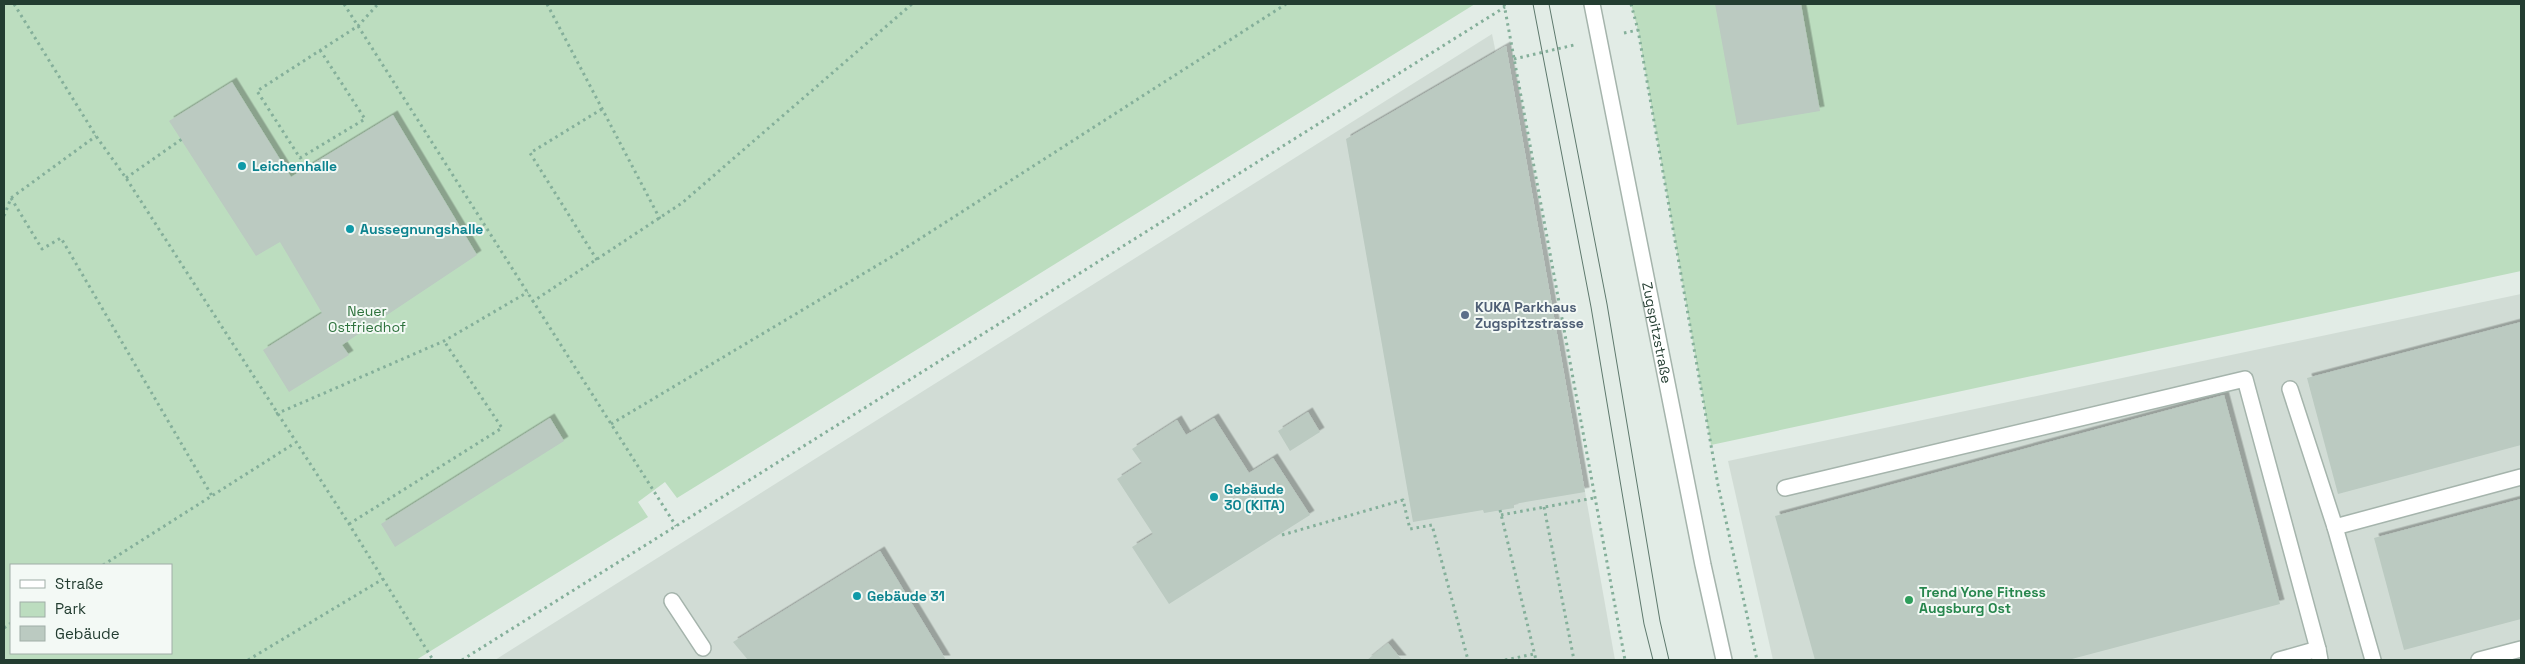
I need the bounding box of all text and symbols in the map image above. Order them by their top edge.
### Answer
place label: Leichenhalle [252,157,337,175]
marker: Leichenhalle [236,160,248,172]
place label: Aussegnungshalle [360,220,483,238]
marker: Aussegnungshalle [344,223,356,235]
street label: Zugspitzstraße [1638,280,1676,385]
place label: KUKA Parkhaus Zugspitzstrasse [1475,298,1584,332]
park label: Neuer Ostfriedhof [328,302,406,336]
marker: KUKA Parkhaus Zugspitzstrasse [1459,309,1471,321]
place label: Gebäude 30 (KITA) [1224,480,1285,514]
marker: Gebäude 30 (KITA) [1208,491,1220,503]
legend [10,564,172,654]
text: Straße [55,574,104,593]
place label: Trend Yone Fitness Augsburg Ost [1919,583,2046,617]
place label: Gebäude 31 [867,587,945,605]
marker: Gebäude 31 [851,590,863,602]
marker: Trend Yone Fitness Augsburg Ost [1903,594,1915,606]
text: Park [55,599,86,618]
text: Gebäude [55,624,120,643]

